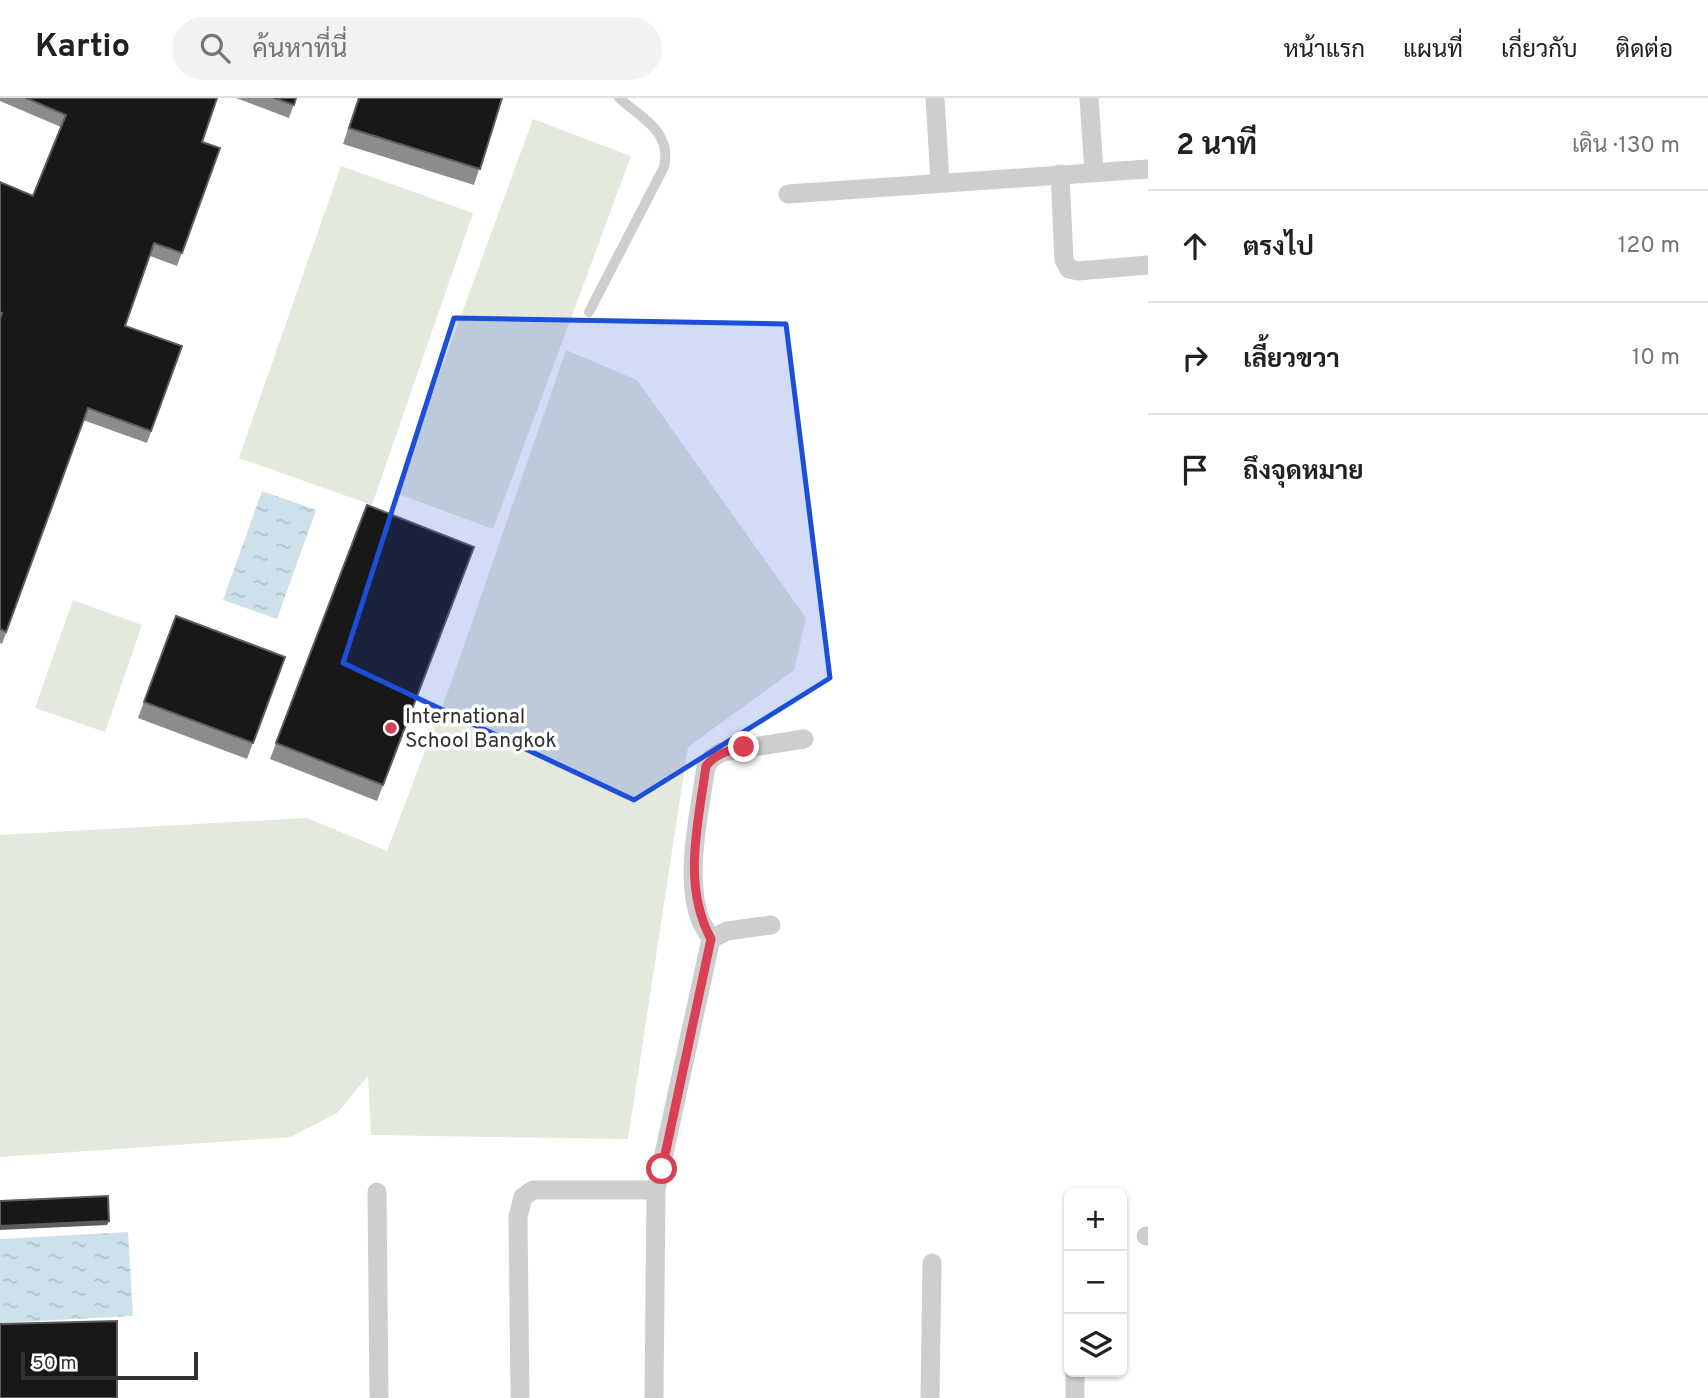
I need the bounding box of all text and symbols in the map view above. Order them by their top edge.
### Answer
search box [172,17,662,80]
text: Kartio [35,27,130,69]
icon: search [196,29,234,67]
text: ค้นหาที่นี่ [252,34,347,67]
text: หน้าแรก [1284,36,1365,66]
text: แผนที่ [1403,36,1463,66]
text: เกี่ยวกับ [1501,36,1578,66]
text: ติดต่อ [1616,36,1673,66]
text: 2 นาที [1176,128,1257,165]
text: เดิน · 130 m [1572,132,1680,161]
icon: ahead [1176,227,1214,265]
text: ตรงไป [1243,232,1314,265]
text: 120 m [1618,232,1680,261]
icon: right [1176,339,1214,377]
text: เลี้ยวขวา [1243,344,1340,377]
text: 10 m [1632,344,1680,373]
icon: arrive [1176,451,1214,489]
text: ถึงจุดหมาย [1243,456,1364,489]
place label: International School Bangkok [405,704,557,755]
marker: International School Bangkok [383,720,399,736]
route end [728,731,759,762]
route start [646,1153,677,1184]
map controls [1064,1188,1127,1377]
button: + [1064,1188,1127,1251]
button: − [1064,1251,1127,1314]
button: layers [1064,1314,1127,1377]
scale bar [21,1349,198,1381]
text: 50 m [32,1352,77,1376]

